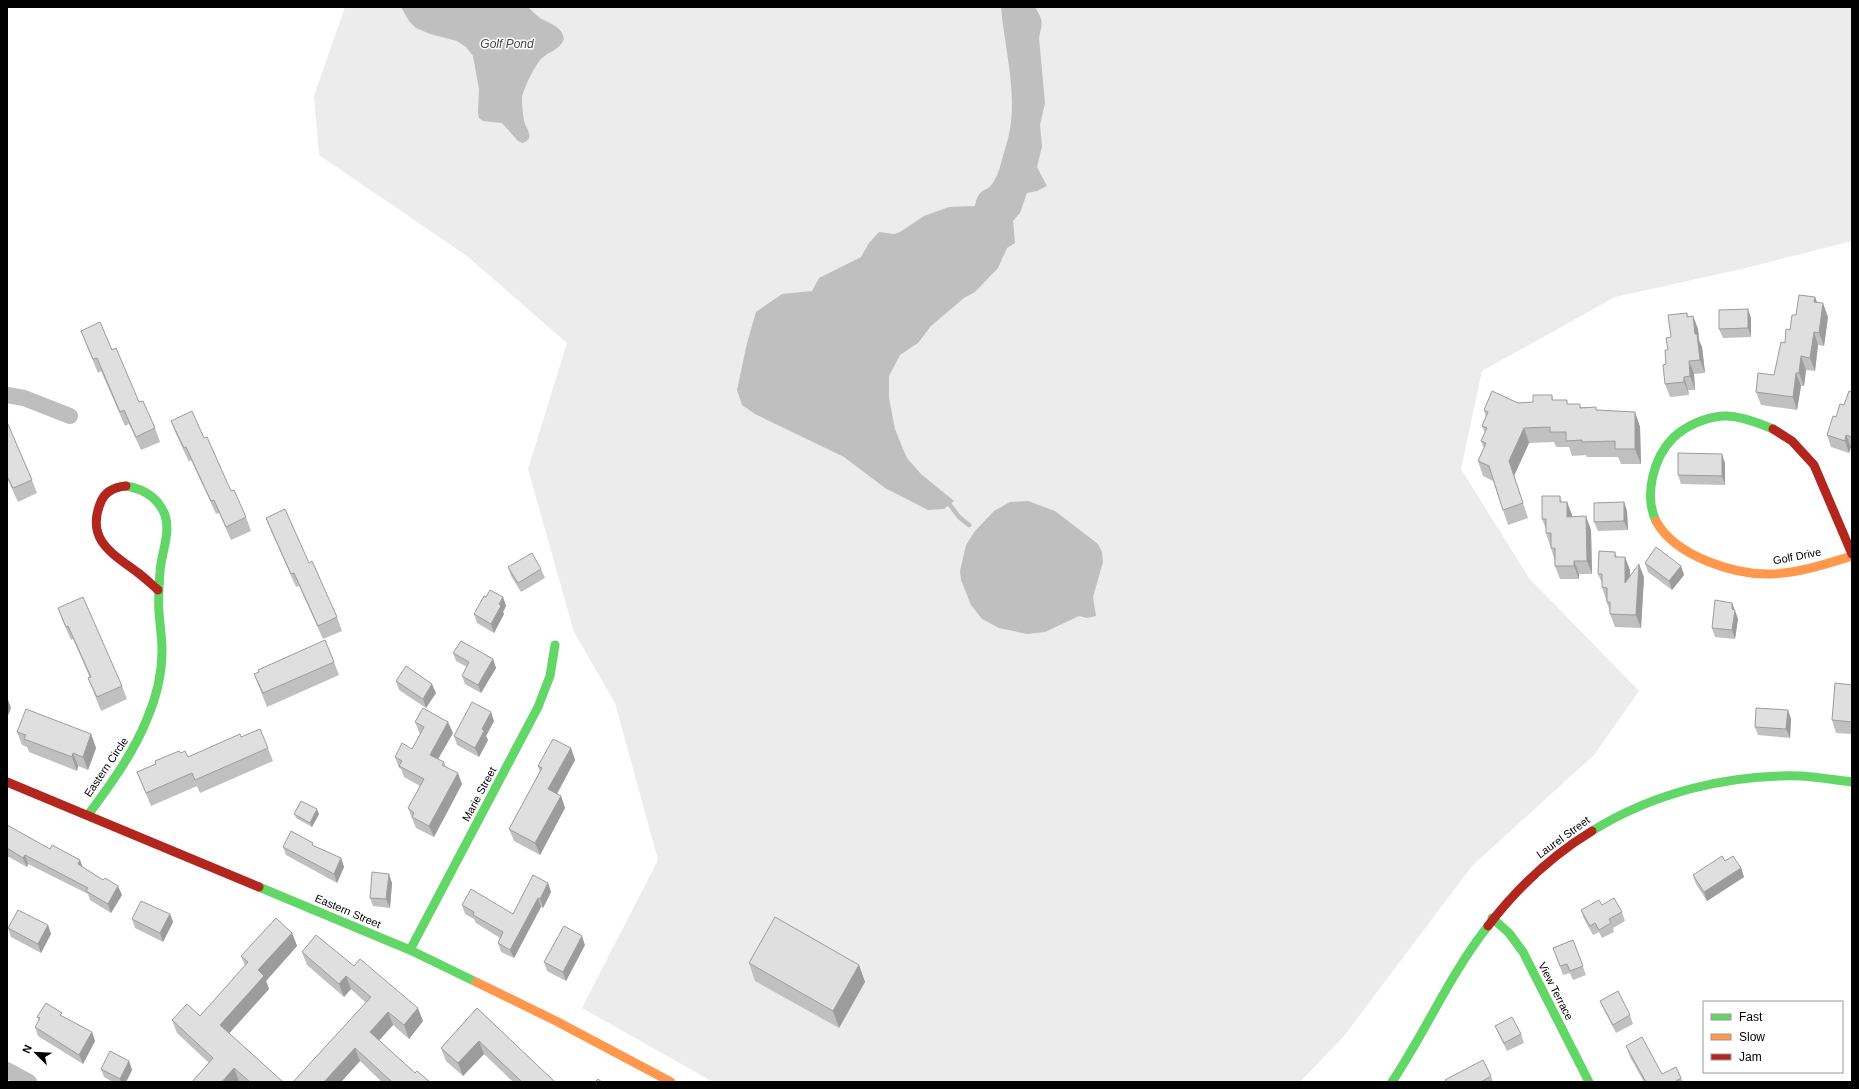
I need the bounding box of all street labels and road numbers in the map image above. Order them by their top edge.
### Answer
street label: Golf Drive [1772,545,1822,567]
street label: Eastern Circle [82,735,130,799]
street label: Marie Street [460,765,498,823]
street label: Laurel Street [1534,814,1592,860]
street label: Eastern Street [313,892,383,930]
street label: View Terrace [1536,960,1576,1022]

